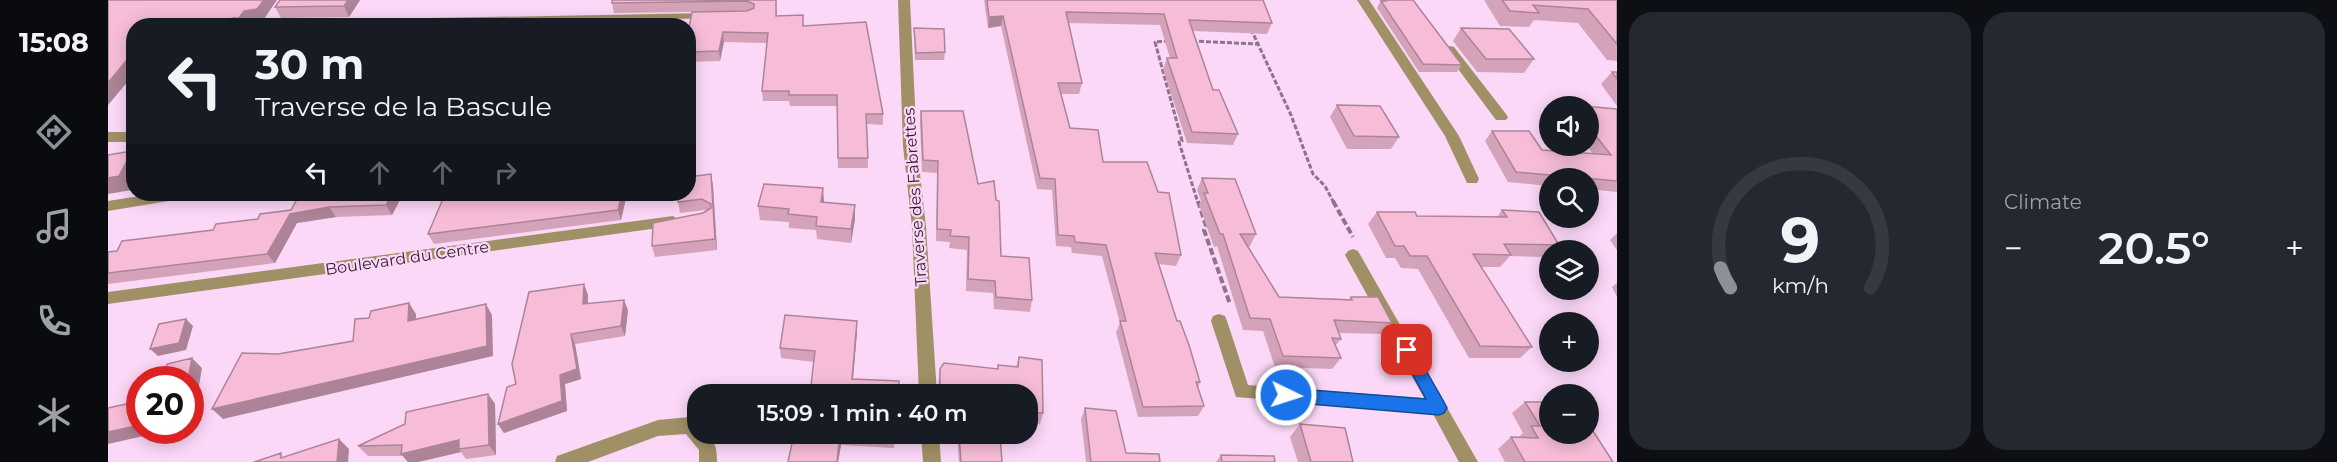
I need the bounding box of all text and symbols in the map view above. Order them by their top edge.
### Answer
text: 15:08 [19,26,89,59]
text: 30 m [255,38,364,90]
icon: left [156,42,234,120]
text: Traverse de la Bascule [255,90,552,123]
map controls [1539,96,1599,444]
button: sound [1539,96,1599,156]
street label: Traverse des Fabrettes [899,107,931,287]
icon: directions [33,111,75,153]
icon: left [300,156,333,189]
icon: ahead [363,156,396,189]
icon: ahead [426,156,459,189]
icon: right [489,156,522,189]
button: search [1539,168,1599,228]
text: Climate [2004,190,2082,214]
text: 9 [1780,202,1820,278]
icon: music [33,205,75,247]
text: 20.5° [2098,220,2210,275]
text: − [2004,228,2023,268]
text: + [2285,228,2304,268]
street label: Boulevard du Centre [324,237,490,279]
button: layers [1539,240,1599,300]
text: km/h [1771,272,1829,298]
icon: phone [33,300,75,342]
button: + [1539,312,1599,372]
pin [1381,324,1432,375]
icon: arrive [1390,333,1423,366]
position arrow [1254,363,1318,427]
speed limit sign: 20 [126,366,204,444]
button: − [1539,384,1599,444]
icon: climate [33,394,75,436]
text: 15:09 · 1 min · 40 m [757,400,968,427]

